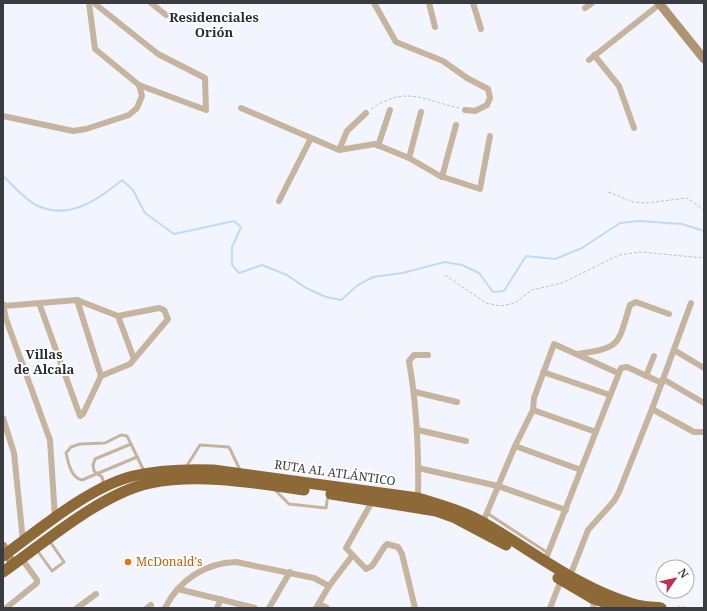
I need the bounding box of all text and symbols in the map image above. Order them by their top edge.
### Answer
district label: Residenciales Orión [169,8,259,41]
district label: Villas de Alcala [14,345,75,378]
street label: RUTA AL ATLÁNTICO [274,456,397,489]
place label: McDonald's [136,553,202,570]
marker: McDonald's [123,557,133,567]
north arrow [655,559,695,599]
text: N [675,565,693,581]

